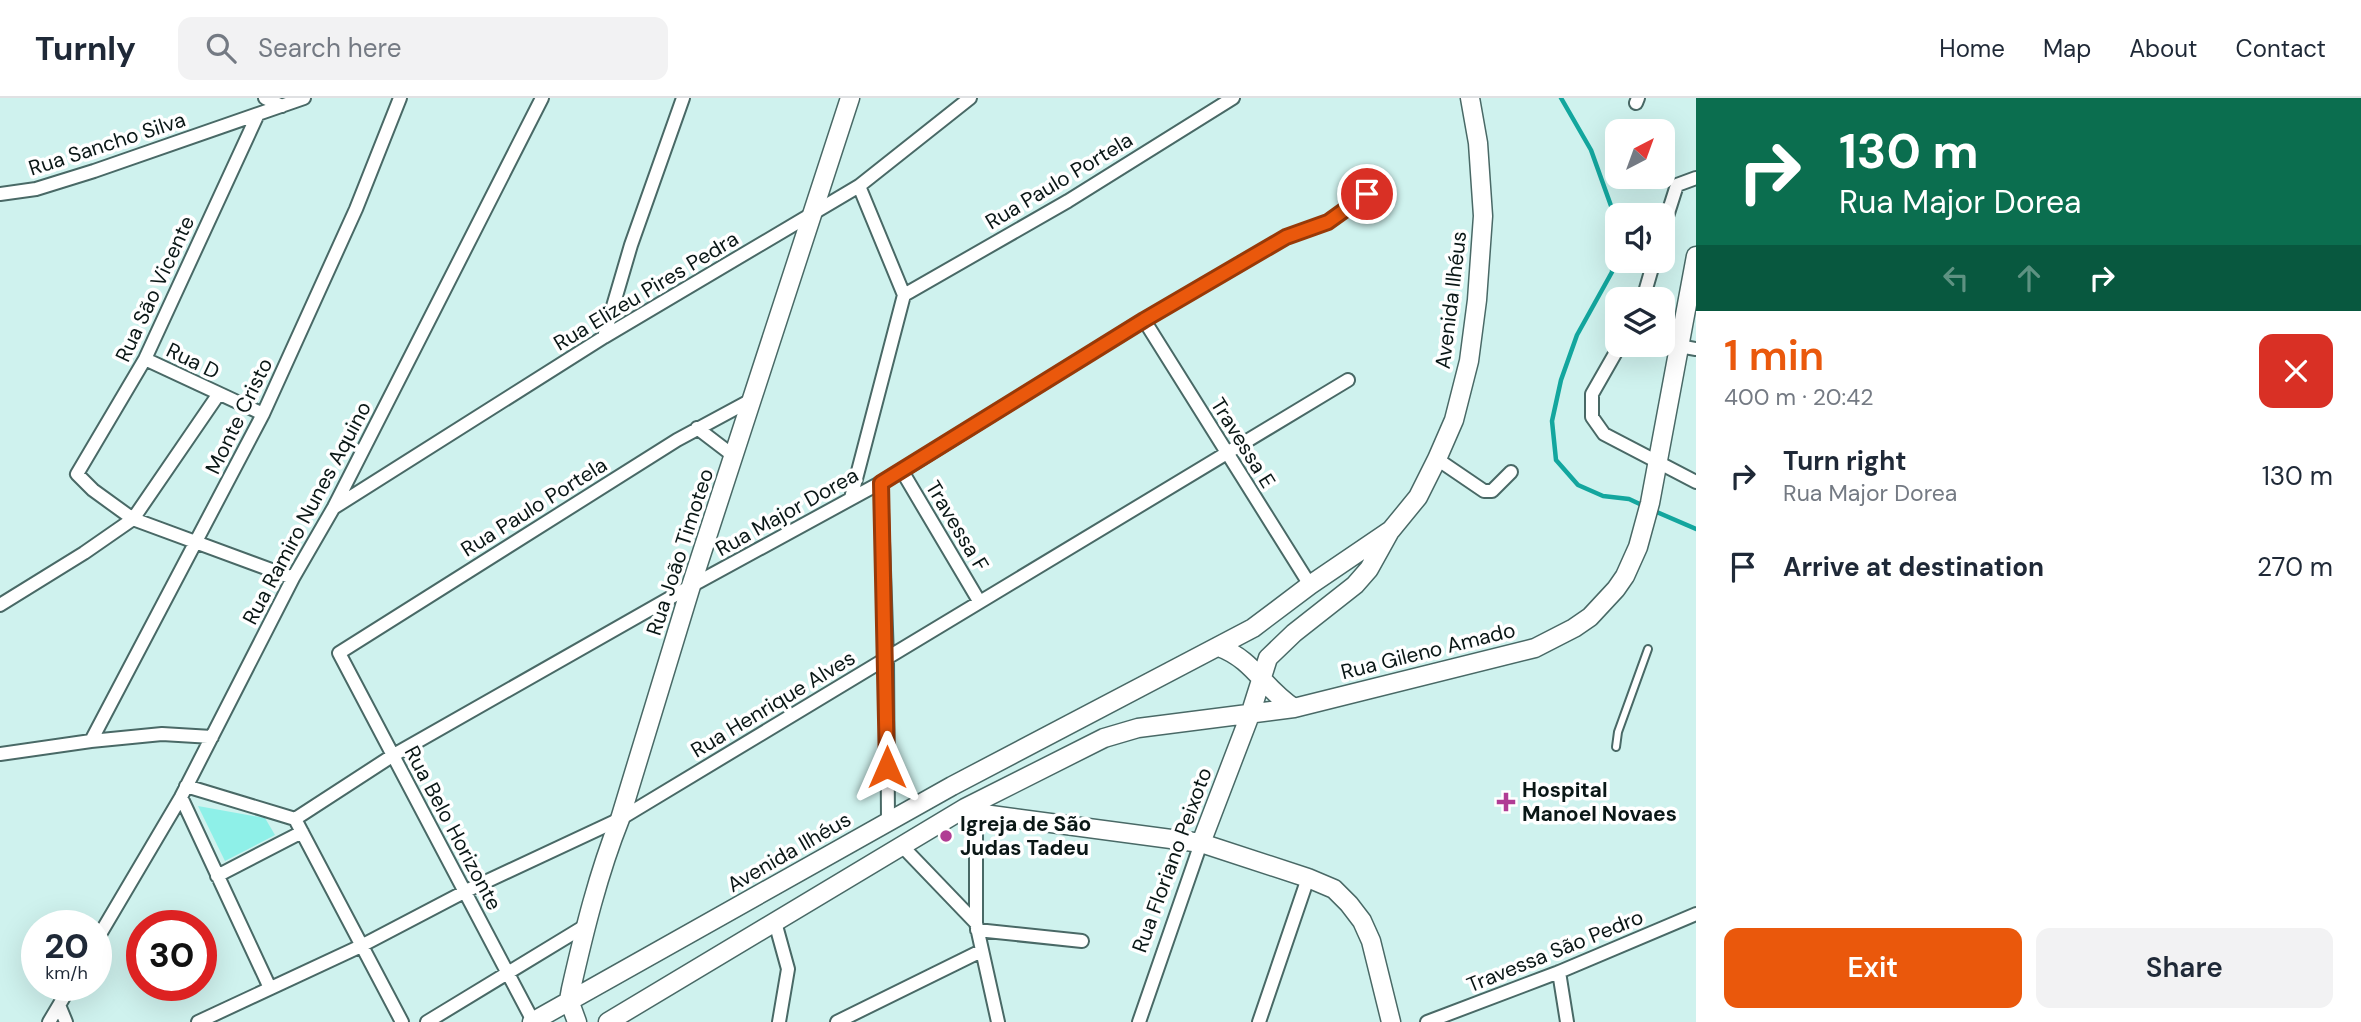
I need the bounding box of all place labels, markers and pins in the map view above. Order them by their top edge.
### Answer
pin [1337,164,1397,224]
place label: Hospital Manoel Novaes [1522,776,1677,828]
marker: Hospital Manoel Novaes [1496,792,1516,812]
place label: Igreja de São Judas Tadeu [960,810,1091,862]
marker: Igreja de São Judas Tadeu [938,828,954,844]

